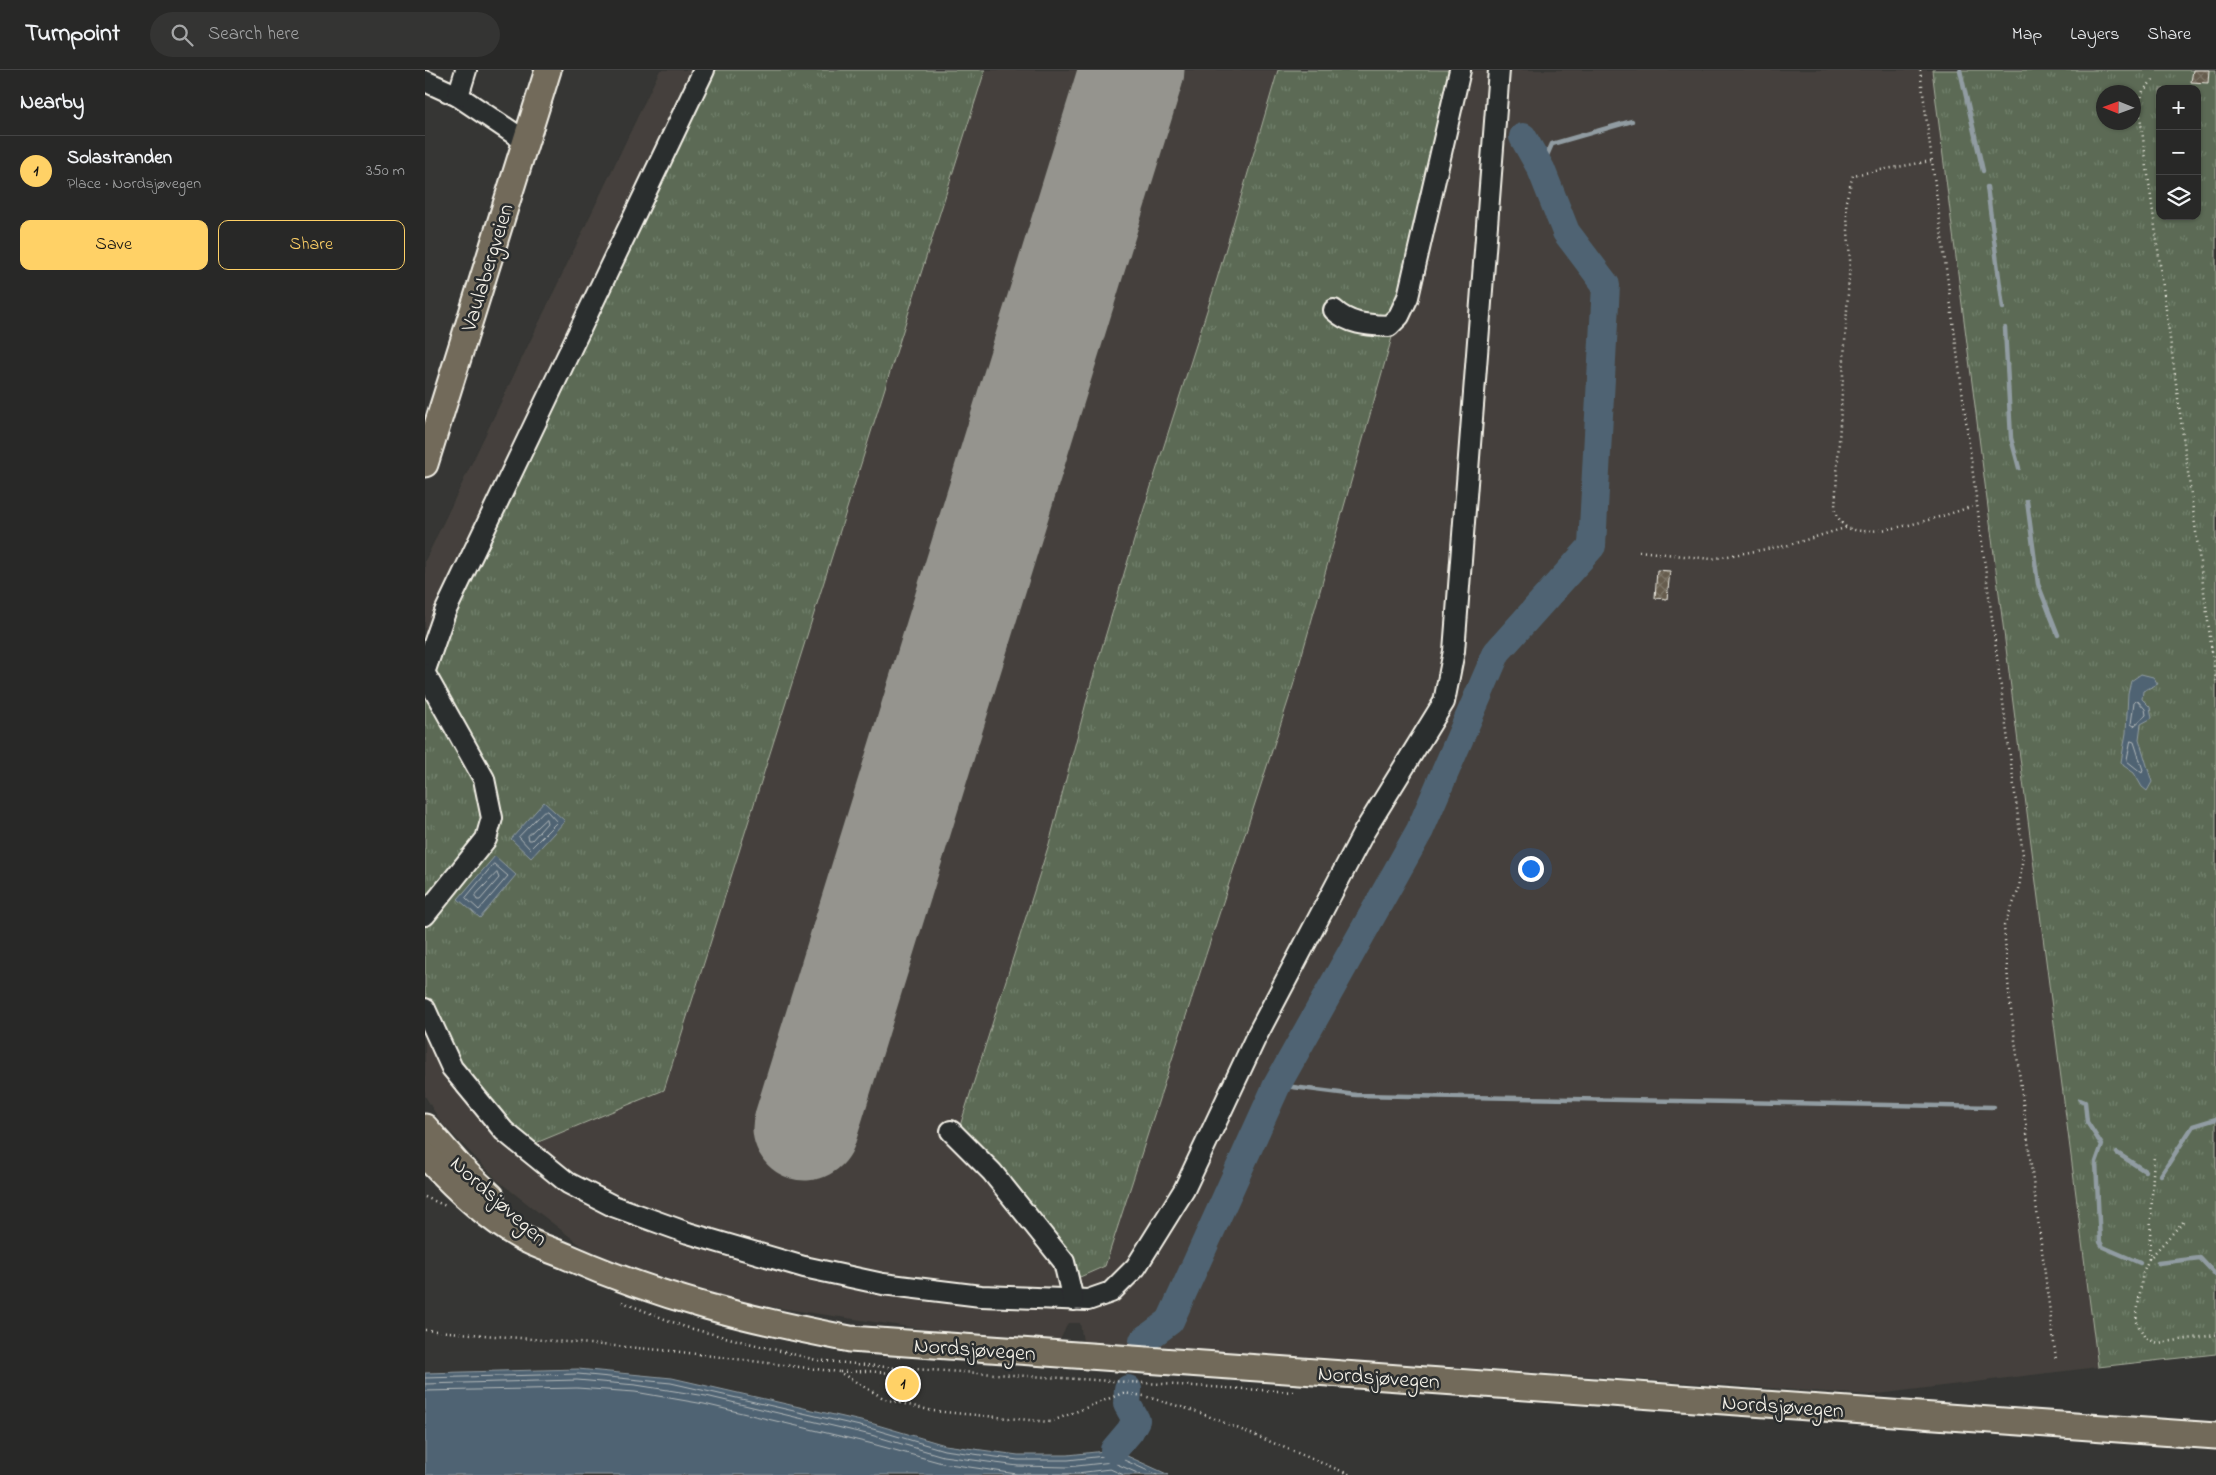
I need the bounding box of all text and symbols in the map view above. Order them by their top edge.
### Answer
search box [150,12,500,57]
text: Turnpoint [25,17,120,52]
icon: search [168,21,196,49]
text: Search here [208,21,299,48]
text: Map [2012,22,2042,48]
text: Layers [2070,22,2120,48]
text: Share [2148,22,2191,48]
north arrow [2096,85,2141,130]
map controls [2156,85,2201,220]
button: + [2156,85,2201,130]
text: Nearby [20,88,84,118]
button: − [2156,130,2201,175]
text: Solastranden [67,145,172,172]
text: 1 [33,159,39,183]
text: 350 m [366,159,405,183]
text: Place · Nordsjøvegen [67,172,201,196]
button: layers [2156,175,2201,220]
street label: Vaulabergveien [454,200,524,337]
button: Save [20,220,208,270]
button: Share [218,220,405,270]
your location [1518,856,1544,882]
street label: Nordsjøvegen [441,1149,554,1256]
street label: Nordsjøvegen [913,1331,1037,1372]
street label: Nordsjøvegen [1317,1359,1441,1400]
pin: 1 [887,1365,919,1403]
street label: Nordsjøvegen [1721,1388,1845,1429]

